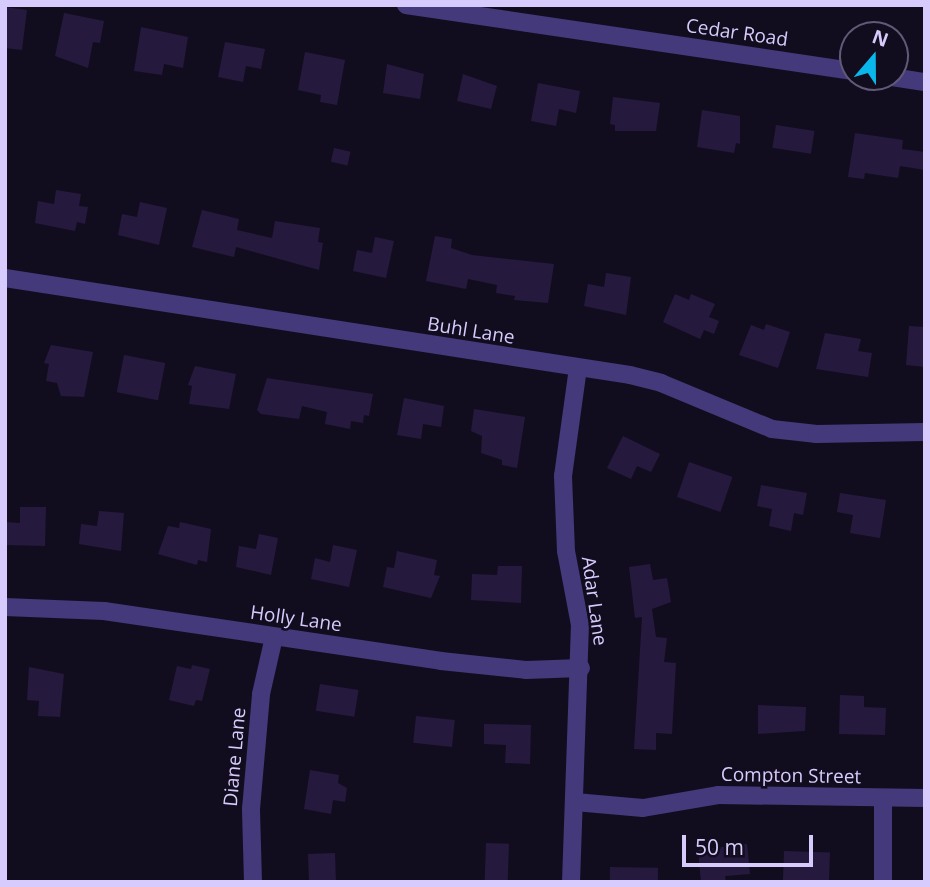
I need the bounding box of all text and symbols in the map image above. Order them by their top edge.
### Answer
street label: Cedar Road [684,15,790,51]
north arrow [839,21,909,91]
text: N [869,23,892,53]
street label: Buhl Lane [426,313,516,349]
street label: Adar Lane [576,555,612,647]
street label: Holly Lane [249,601,343,637]
street label: Diane Lane [219,707,251,807]
street label: Compton Street [721,763,861,789]
scale bar [685,820,816,864]
text: 50 m [695,833,744,861]

